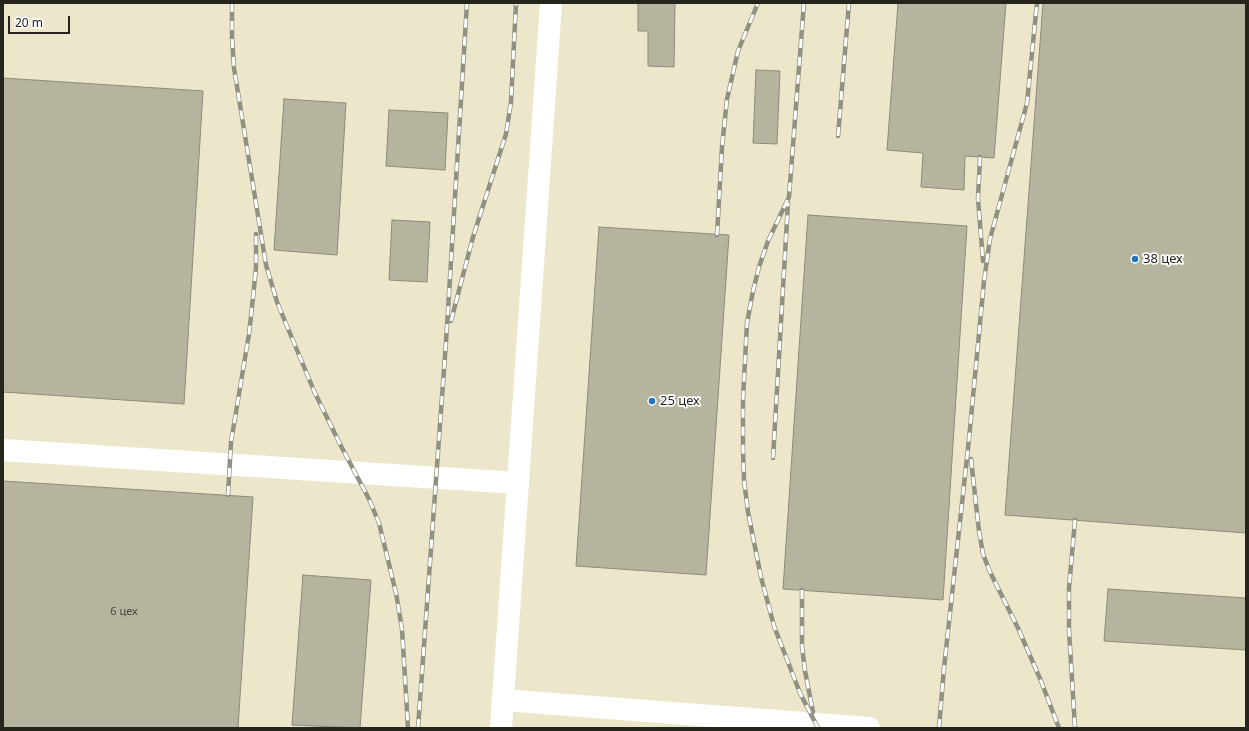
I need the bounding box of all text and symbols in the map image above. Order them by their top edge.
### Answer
scale bar [10,8,72,34]
text: 20 m [15,14,43,31]
place label: 38 цех [1143,251,1183,267]
marker: 38 цех [1130,254,1140,264]
place label: 25 цех [660,393,700,409]
marker: 25 цех [647,396,657,406]
house number: 6 цех [110,605,138,619]

